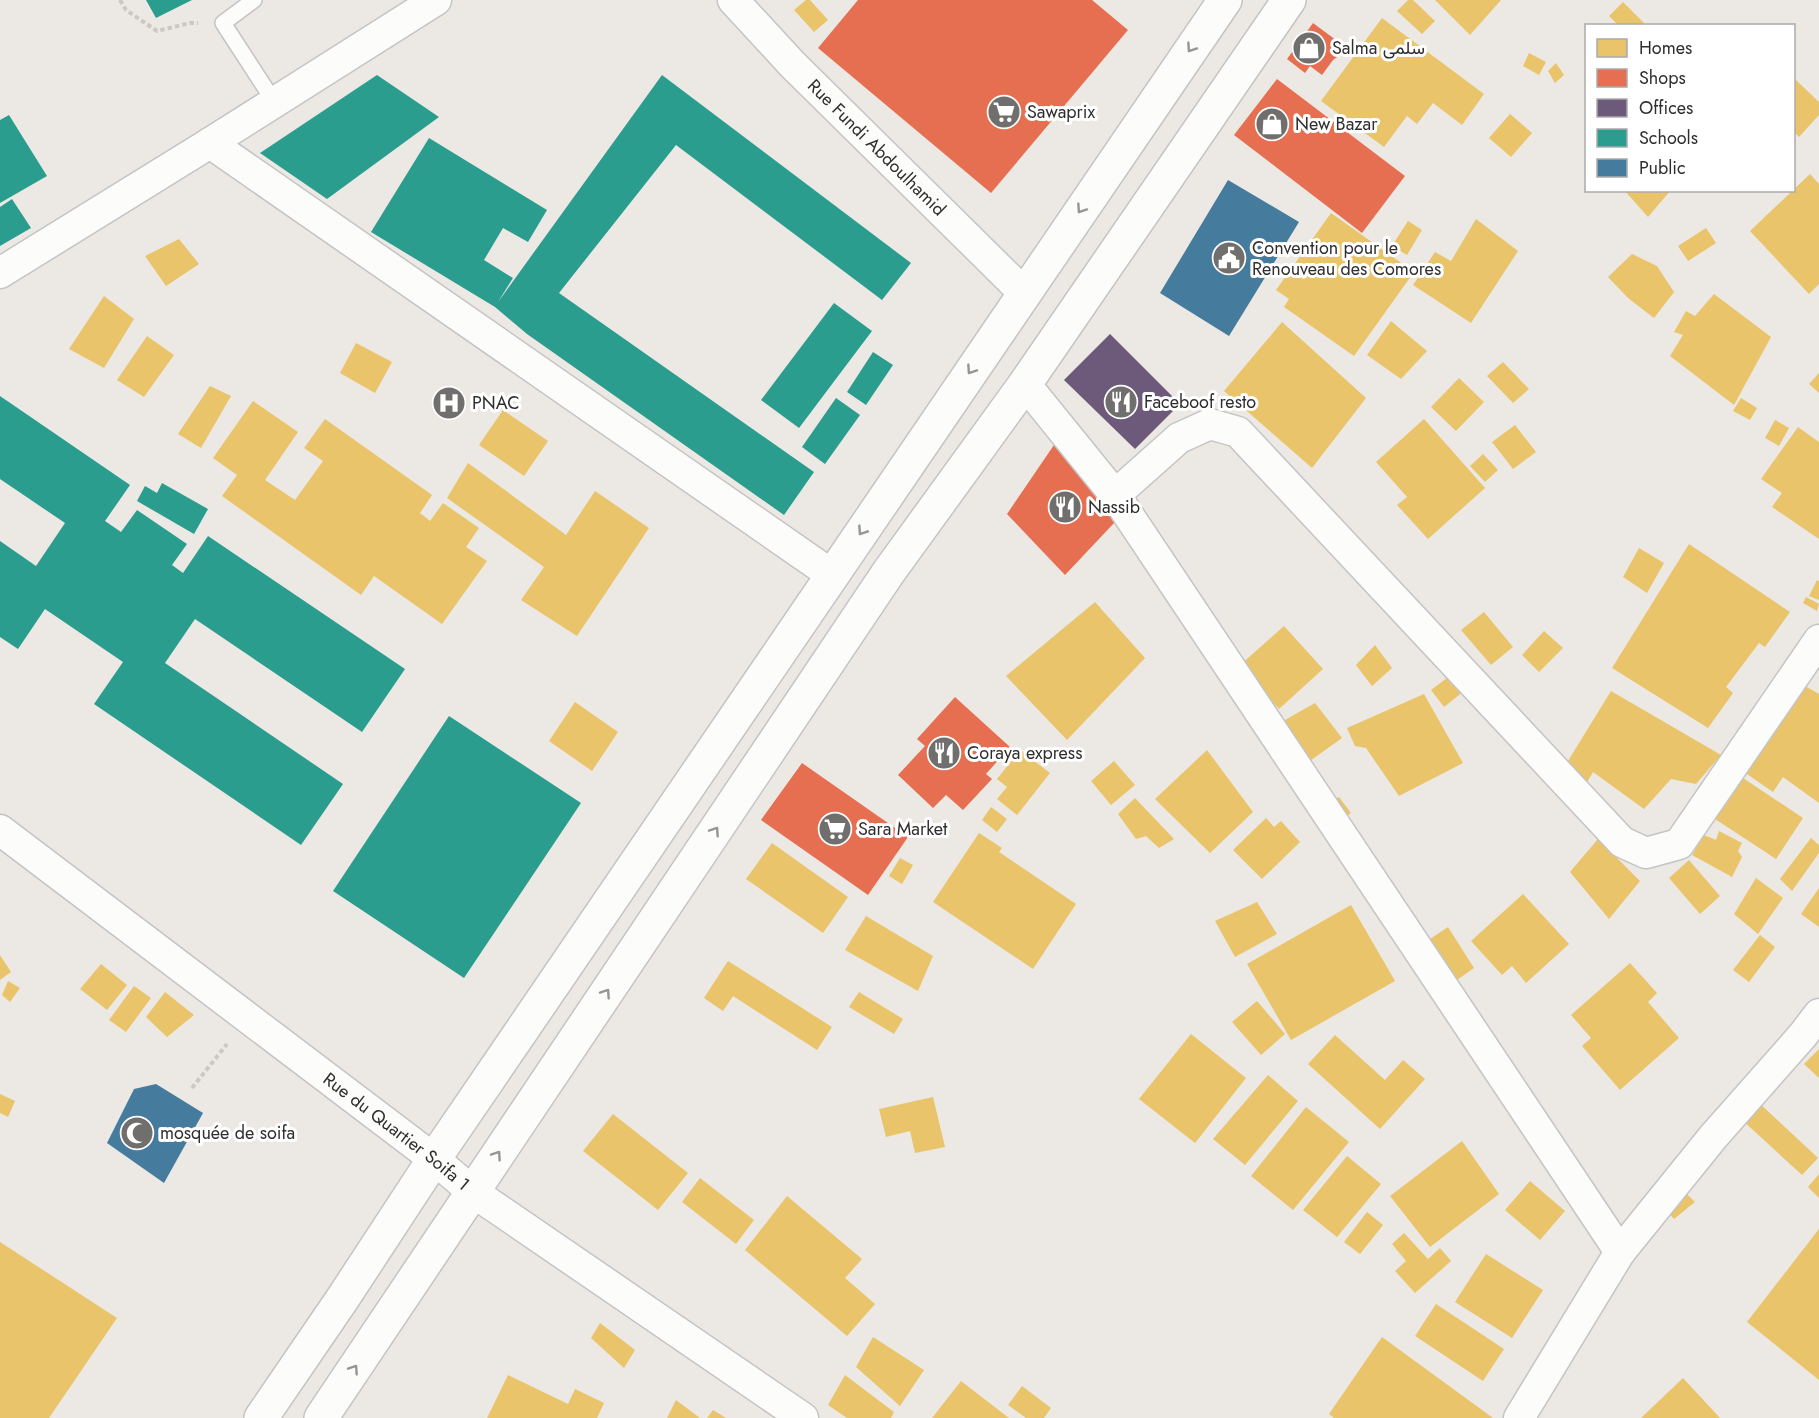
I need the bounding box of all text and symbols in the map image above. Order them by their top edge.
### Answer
legend [1585,24,1795,192]
shop icon: Salma سلمى [1291,30,1327,66]
place label: Salma سلمى [1332,35,1425,61]
text: Homes [1639,35,1692,61]
one-way arrow [1188,42,1199,53]
text: Shops [1639,65,1686,91]
street label: Rue Fundi Abdoulhamid [802,73,952,222]
supermarket icon: Sawaprix [986,94,1022,130]
text: Offices [1639,95,1693,121]
place label: Sawaprix [1027,99,1095,125]
shop icon: New Bazar [1254,106,1290,142]
place label: New Bazar [1295,111,1378,137]
text: Schools [1639,125,1698,151]
text: Public [1639,155,1686,181]
one-way arrow [1077,202,1088,213]
place label: Convention pour le Renouveau des Comores [1252,235,1441,282]
public building icon: Convention pour le Renouveau des Comores [1211,240,1247,276]
one-way arrow [967,363,978,374]
restaurant icon: Faceboof resto [1103,384,1139,420]
hospital icon: PNAC [431,385,467,421]
place label: Faceboof resto [1144,389,1256,415]
place label: PNAC [472,390,519,416]
restaurant icon: Nassib [1047,489,1083,525]
place label: Nassib [1088,494,1140,520]
one-way arrow [858,525,869,536]
restaurant icon: Coraya express [926,735,962,771]
place label: Coraya express [967,740,1082,766]
supermarket icon: Sara Market [817,811,853,847]
place label: Sara Market [858,816,948,842]
one-way arrow [708,827,719,838]
one-way arrow [599,989,610,1000]
street label: Rue du Quartier Soifa 1 [317,1066,475,1197]
mosque icon: mosquée de soifa [119,1115,155,1151]
place label: mosquée de soifa [160,1120,295,1146]
one-way arrow [490,1151,502,1161]
one-way arrow [347,1365,358,1376]

